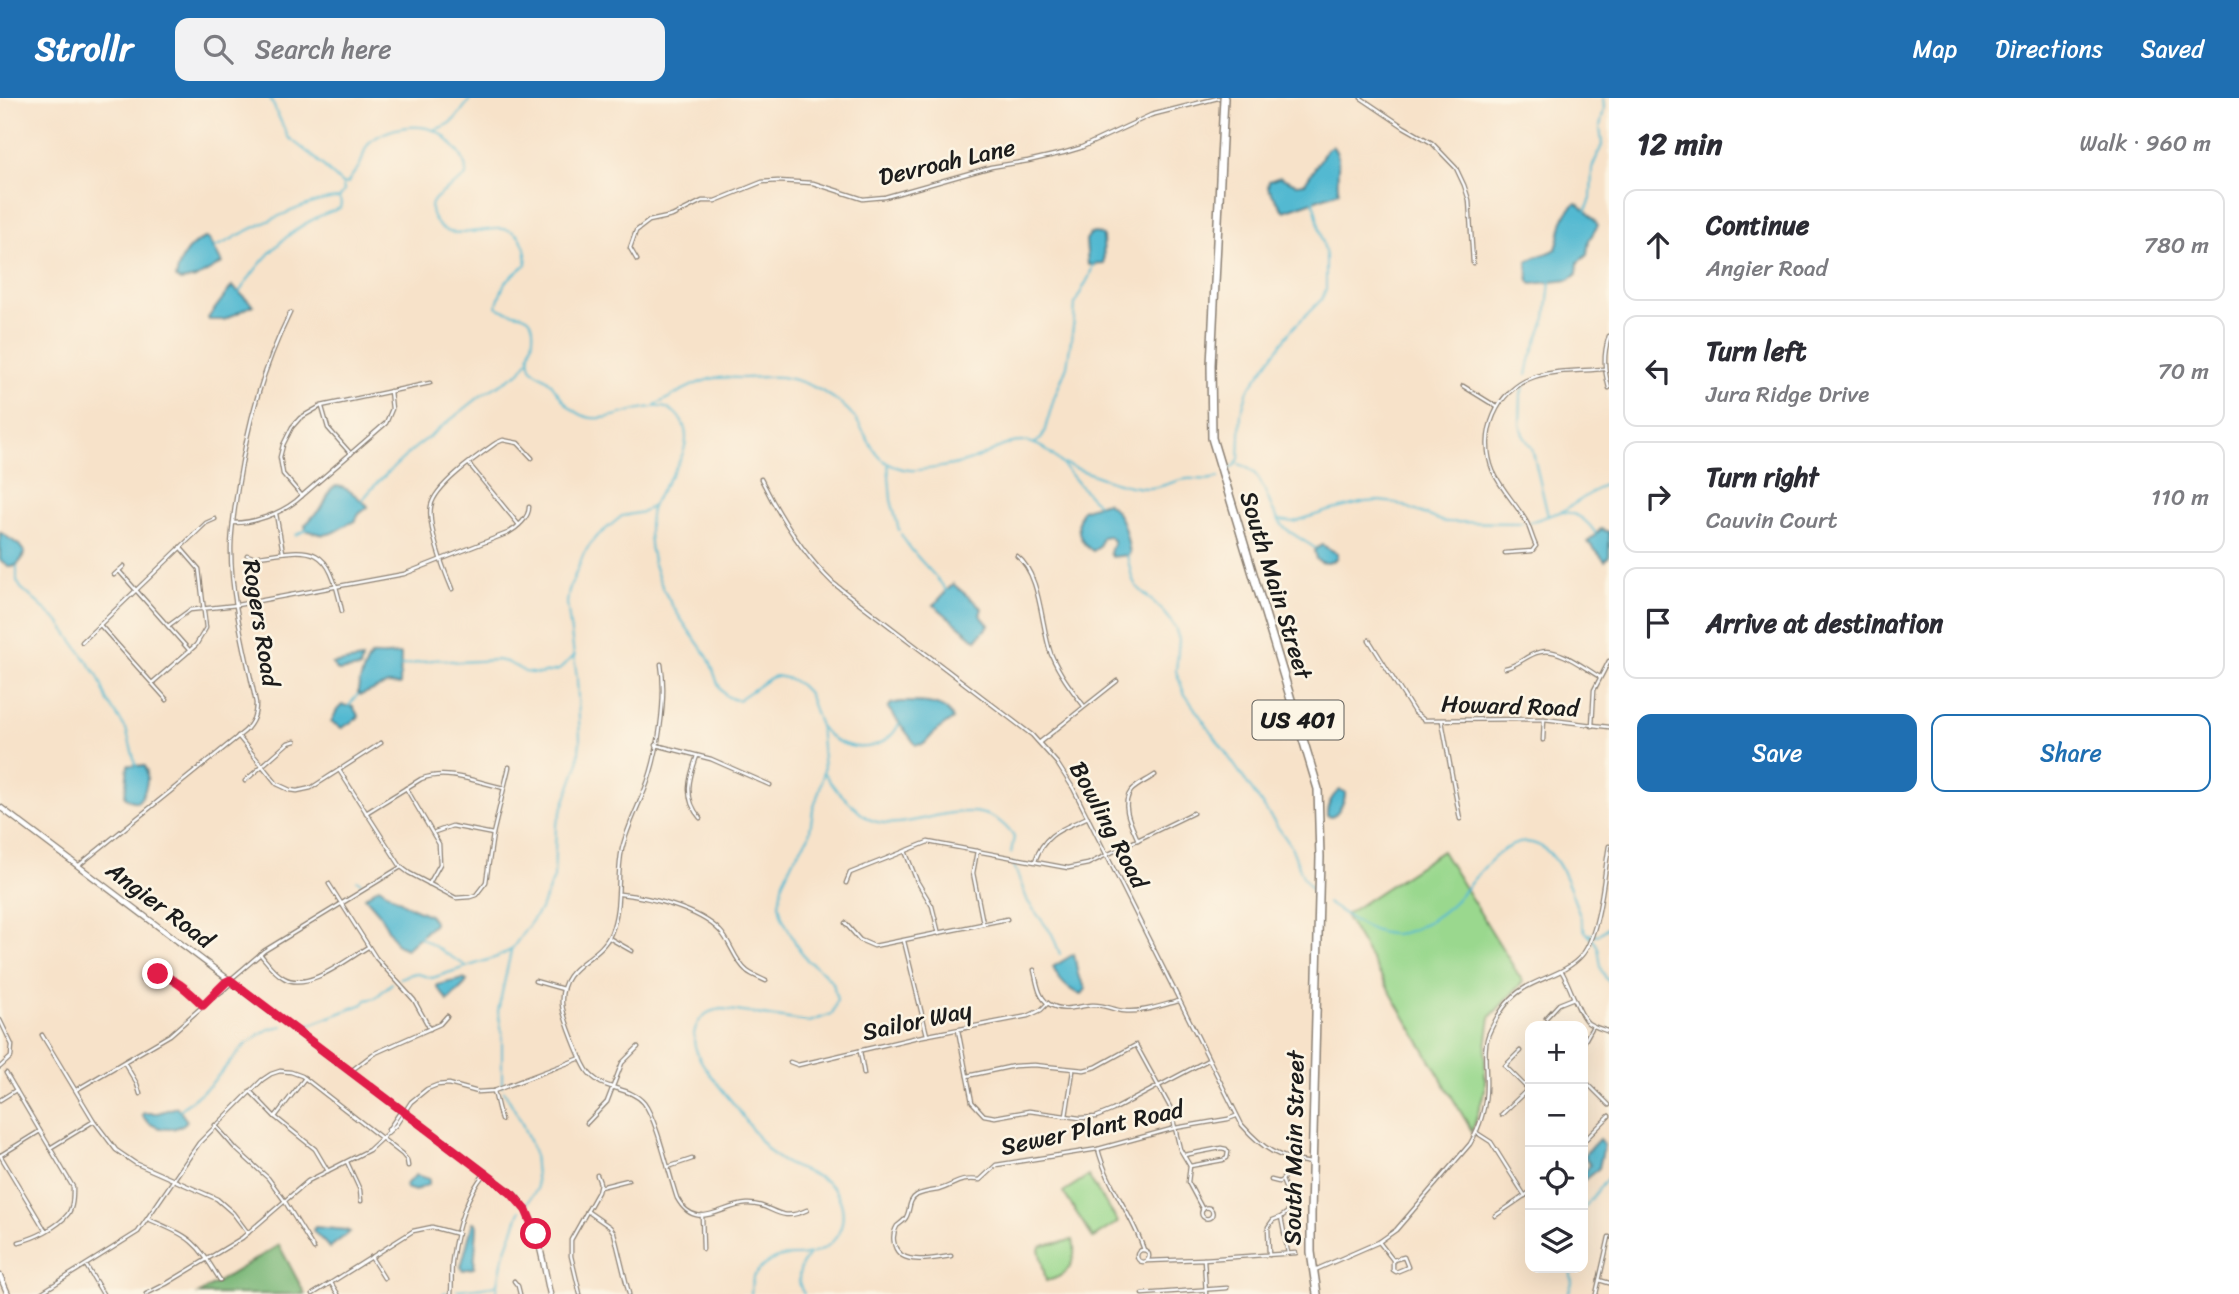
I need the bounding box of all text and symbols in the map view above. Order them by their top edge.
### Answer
search box [175,18,665,81]
text: Strollr [35,20,133,78]
text: Search here [255,26,392,72]
text: Map [1913,28,1957,70]
text: Directions [1995,28,2103,70]
text: Saved [2141,28,2204,70]
icon: search [199,30,237,68]
text: 12 min [1637,117,1722,171]
text: Walk · 960 m [2079,123,2211,164]
street label: Devroah Lane [874,126,1020,198]
text: Continue [1706,202,1809,248]
text: 780 m [2144,225,2209,266]
icon: ahead [1639,226,1677,264]
text: Angier Road [1706,248,1828,289]
text: Turn left [1706,328,1806,374]
text: 70 m [2158,351,2209,392]
icon: left [1639,352,1677,390]
text: Jura Ridge Drive [1706,374,1869,415]
text: Turn right [1706,454,1819,500]
text: 110 m [2151,477,2209,518]
icon: right [1639,478,1677,516]
street label: South Main Street [1227,486,1325,685]
text: Cauvin Court [1706,500,1838,541]
street label: Rogers Road [230,556,292,692]
text: Arrive at destination [1706,600,1943,646]
icon: arrive [1639,604,1677,642]
street label: Howard Road [1440,683,1582,729]
road number: US 401 [1252,700,1344,740]
button: Save [1637,714,1917,792]
button: Share [1931,714,2211,792]
street label: Bowling Road [1058,753,1161,898]
street label: Angier Road [96,849,225,961]
route end [142,958,173,989]
street label: Sailor Way [858,989,977,1053]
map controls [1525,1021,1588,1273]
button: + [1525,1021,1588,1084]
street label: South Main Street [1271,1049,1317,1246]
button: − [1525,1084,1588,1147]
street label: Sewer Plant Road [997,1088,1189,1168]
button: locate [1525,1147,1588,1210]
button: layers [1525,1210,1588,1273]
route start [520,1218,551,1249]

